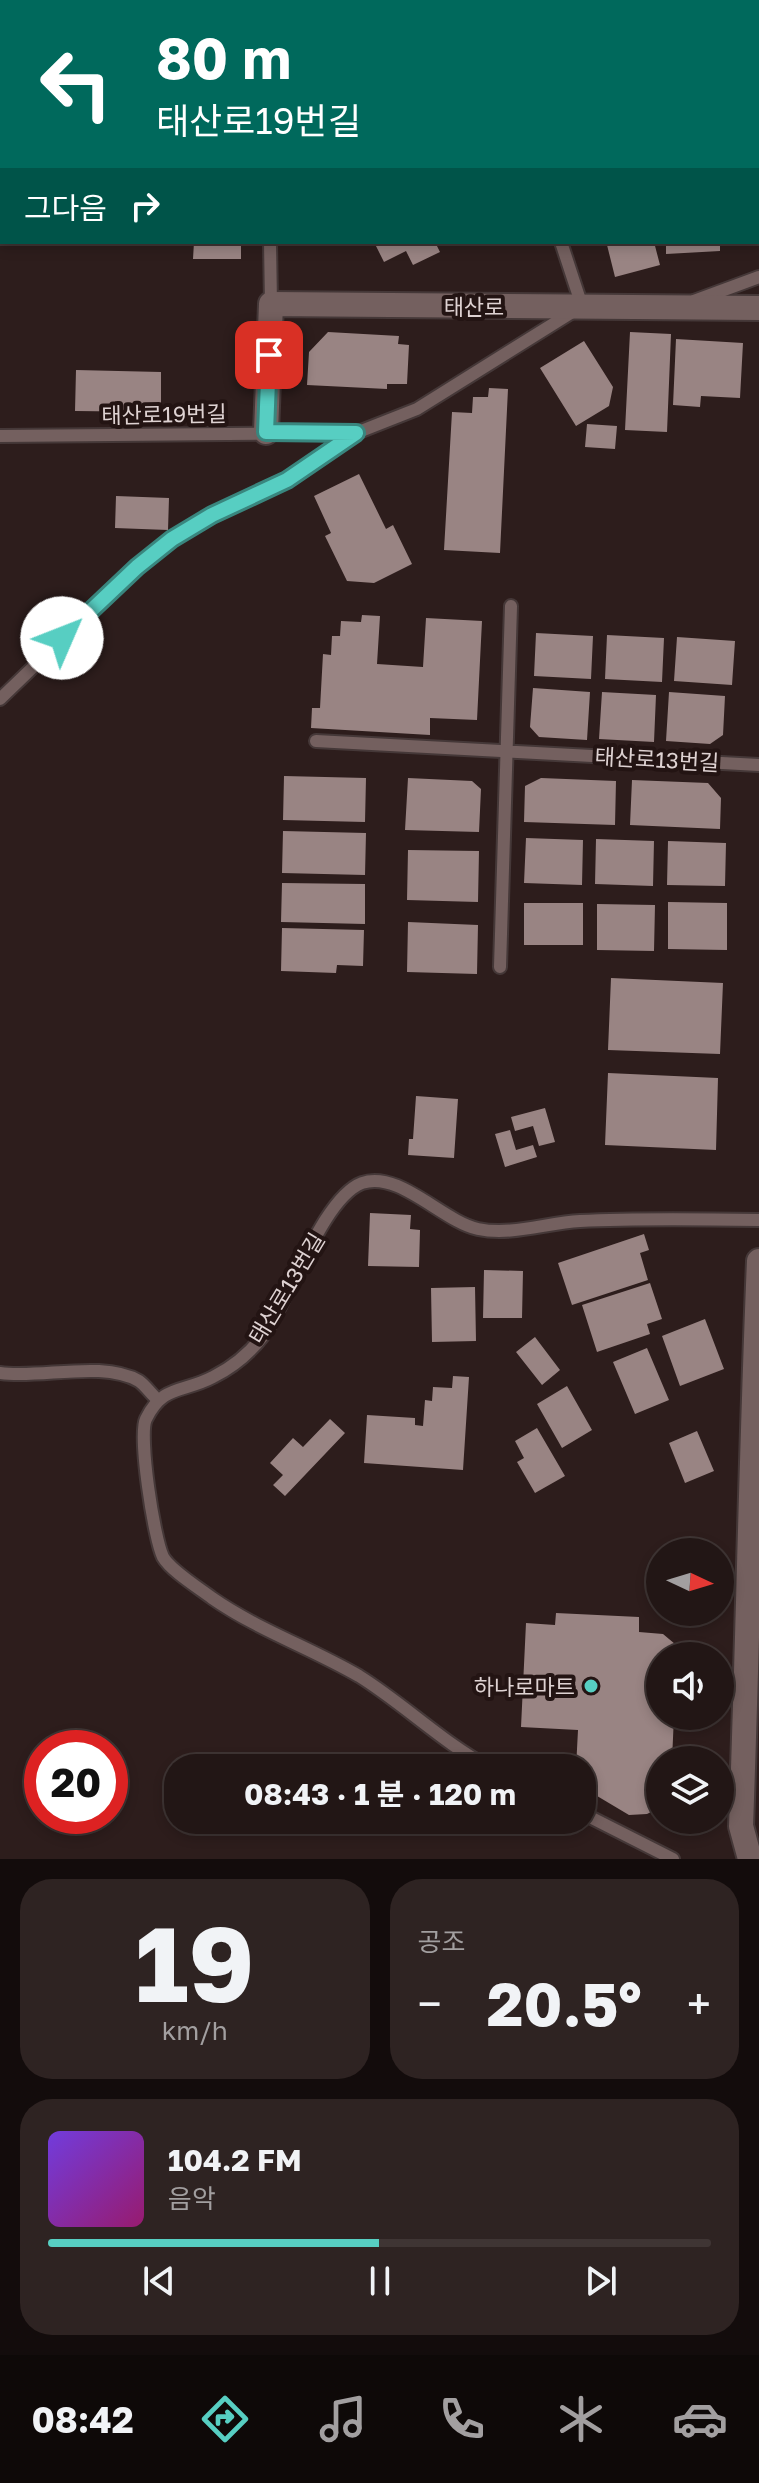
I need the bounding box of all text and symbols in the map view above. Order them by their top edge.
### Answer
text: 80 m [156,24,291,91]
icon: left [24,32,128,136]
text: 태산로19번길 [156,99,361,142]
icon: right [123,184,167,228]
text: 그다음 [24,190,107,226]
street label: 태산로 [444,293,504,320]
pin [235,321,303,389]
icon: arrive [247,333,291,377]
street label: 태산로19번길 [101,399,227,429]
position arrow [20.0,596,104.0,680]
street label: 태산로13번길 [594,742,720,776]
street label: 태산로13번길 [242,1228,330,1348]
north arrow [646,1538,734,1626]
map controls [646,1538,734,1834]
button: sound [646,1642,734,1730]
place label: 하나로마트 [474,1673,575,1700]
marker: 하나로마트 [582,1677,600,1695]
speed limit sign: 20 [24,1730,128,1834]
button: layers [646,1746,734,1834]
text: 08:43 · 1 분 · 120 m [244,1776,516,1812]
text: 19 [135,1900,255,2025]
text: 공조 [418,1926,465,1957]
text: 20.5° [487,1967,642,2039]
text: − [418,1977,442,2030]
text: + [687,1977,711,2030]
text: km/h [162,2015,228,2046]
text: 104.2 FM [168,2142,302,2178]
text: 음악 [168,2183,216,2214]
icon: previous [137,2259,181,2303]
icon: pause [358,2259,402,2303]
icon: next [579,2259,623,2303]
icon: directions [197,2391,253,2447]
icon: music [315,2391,371,2447]
icon: phone [434,2391,490,2447]
icon: climate [553,2391,609,2447]
icon: car [672,2391,728,2447]
text: 08:42 [31,2398,134,2441]

